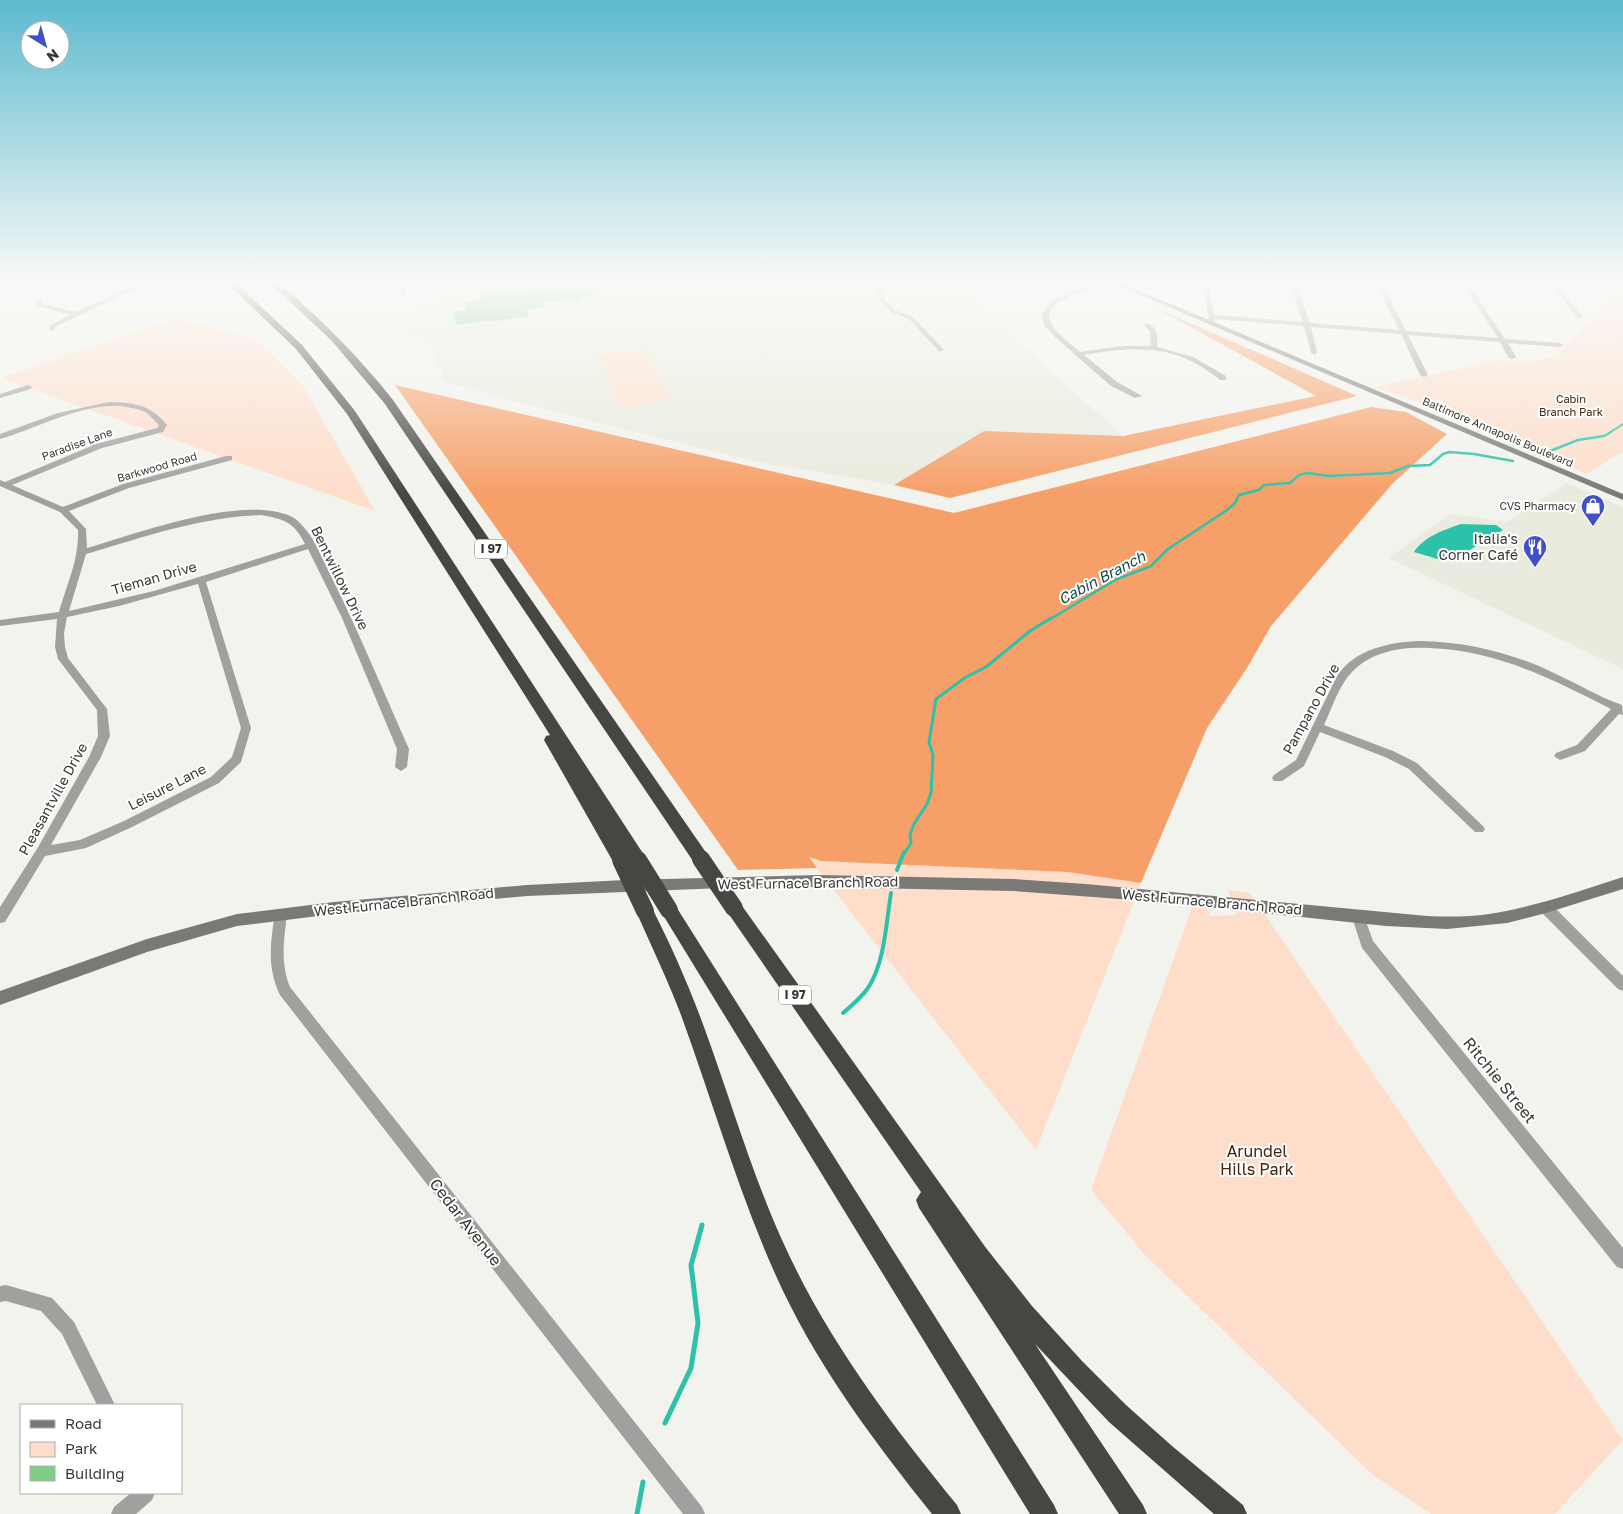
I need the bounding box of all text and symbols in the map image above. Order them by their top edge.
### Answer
north arrow [20,20,70,70]
text: N [44,46,62,66]
park label: Cabin Branch Park [1539,392,1603,418]
street label: Baltimore Annapolis Boulevard [1421,394,1576,469]
street label: Paradise Lane [40,425,114,462]
street label: Barkwood Road [115,449,198,484]
shop icon: CVS Pharmacy [1580,493,1606,527]
place label: CVS Pharmacy [1499,499,1576,512]
street label: Bentwillow Drive [308,523,373,632]
place label: Italia's Corner Café [1438,530,1518,563]
restaurant icon: Italia's Corner Café [1522,534,1548,568]
road number: I 97 [475,540,507,558]
water label: Cabin Branch [1055,546,1149,608]
street label: Tieman Drive [109,557,198,598]
street label: Pampano Drive [1279,660,1342,757]
street label: Pleasantville Drive [15,740,91,858]
street label: Leisure Lane [125,760,209,813]
street label: West Furnace Branch Road [717,872,899,893]
street label: West Furnace Branch Road [313,884,495,919]
street label: West Furnace Branch Road [1121,885,1303,918]
road number: I 97 [779,986,811,1004]
street label: Ritchie Street [1459,1033,1541,1127]
park label: Arundel Hills Park [1220,1141,1294,1179]
street label: Cedar Avenue [426,1174,506,1270]
legend [20,1404,182,1494]
text: Road [65,1414,102,1432]
text: Park [65,1439,98,1457]
text: Building [65,1464,125,1482]

